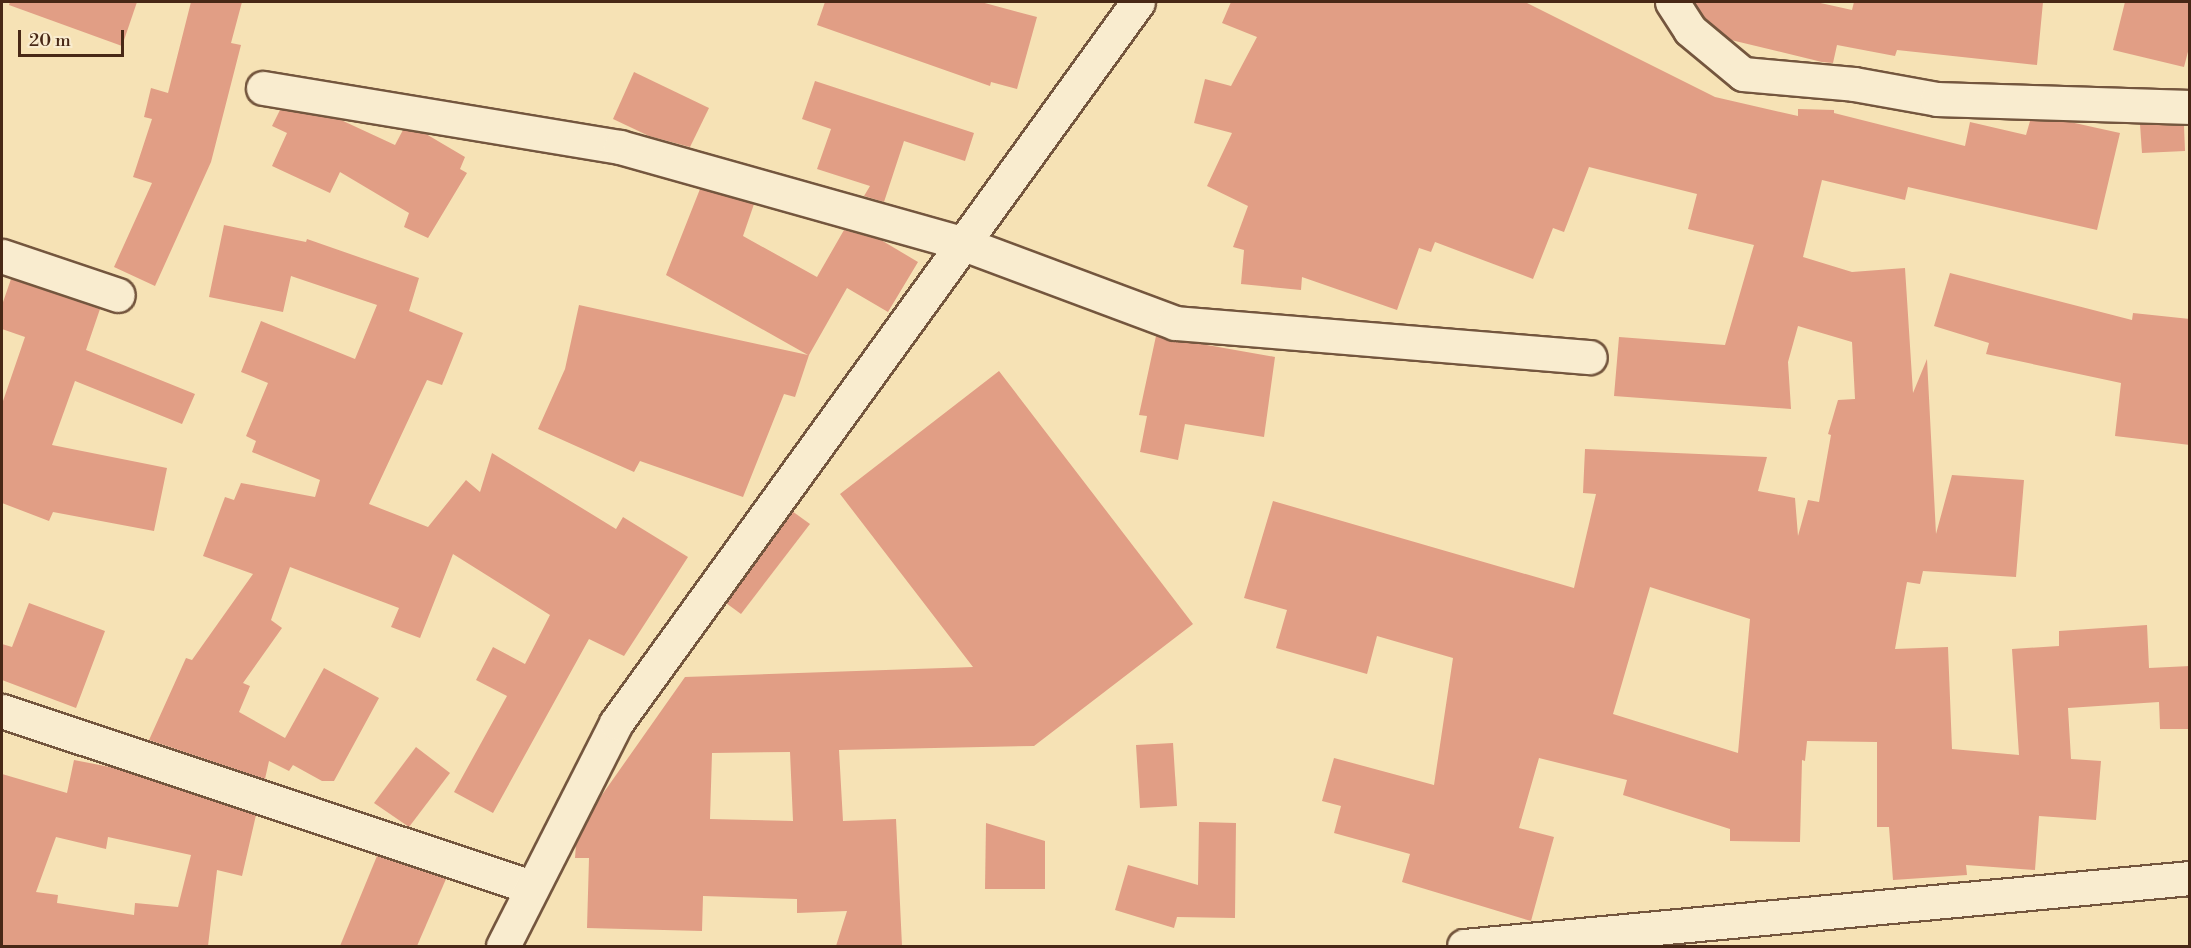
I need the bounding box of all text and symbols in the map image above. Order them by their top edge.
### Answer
scale bar [21,18,128,56]
text: 20 m [29,29,71,52]

